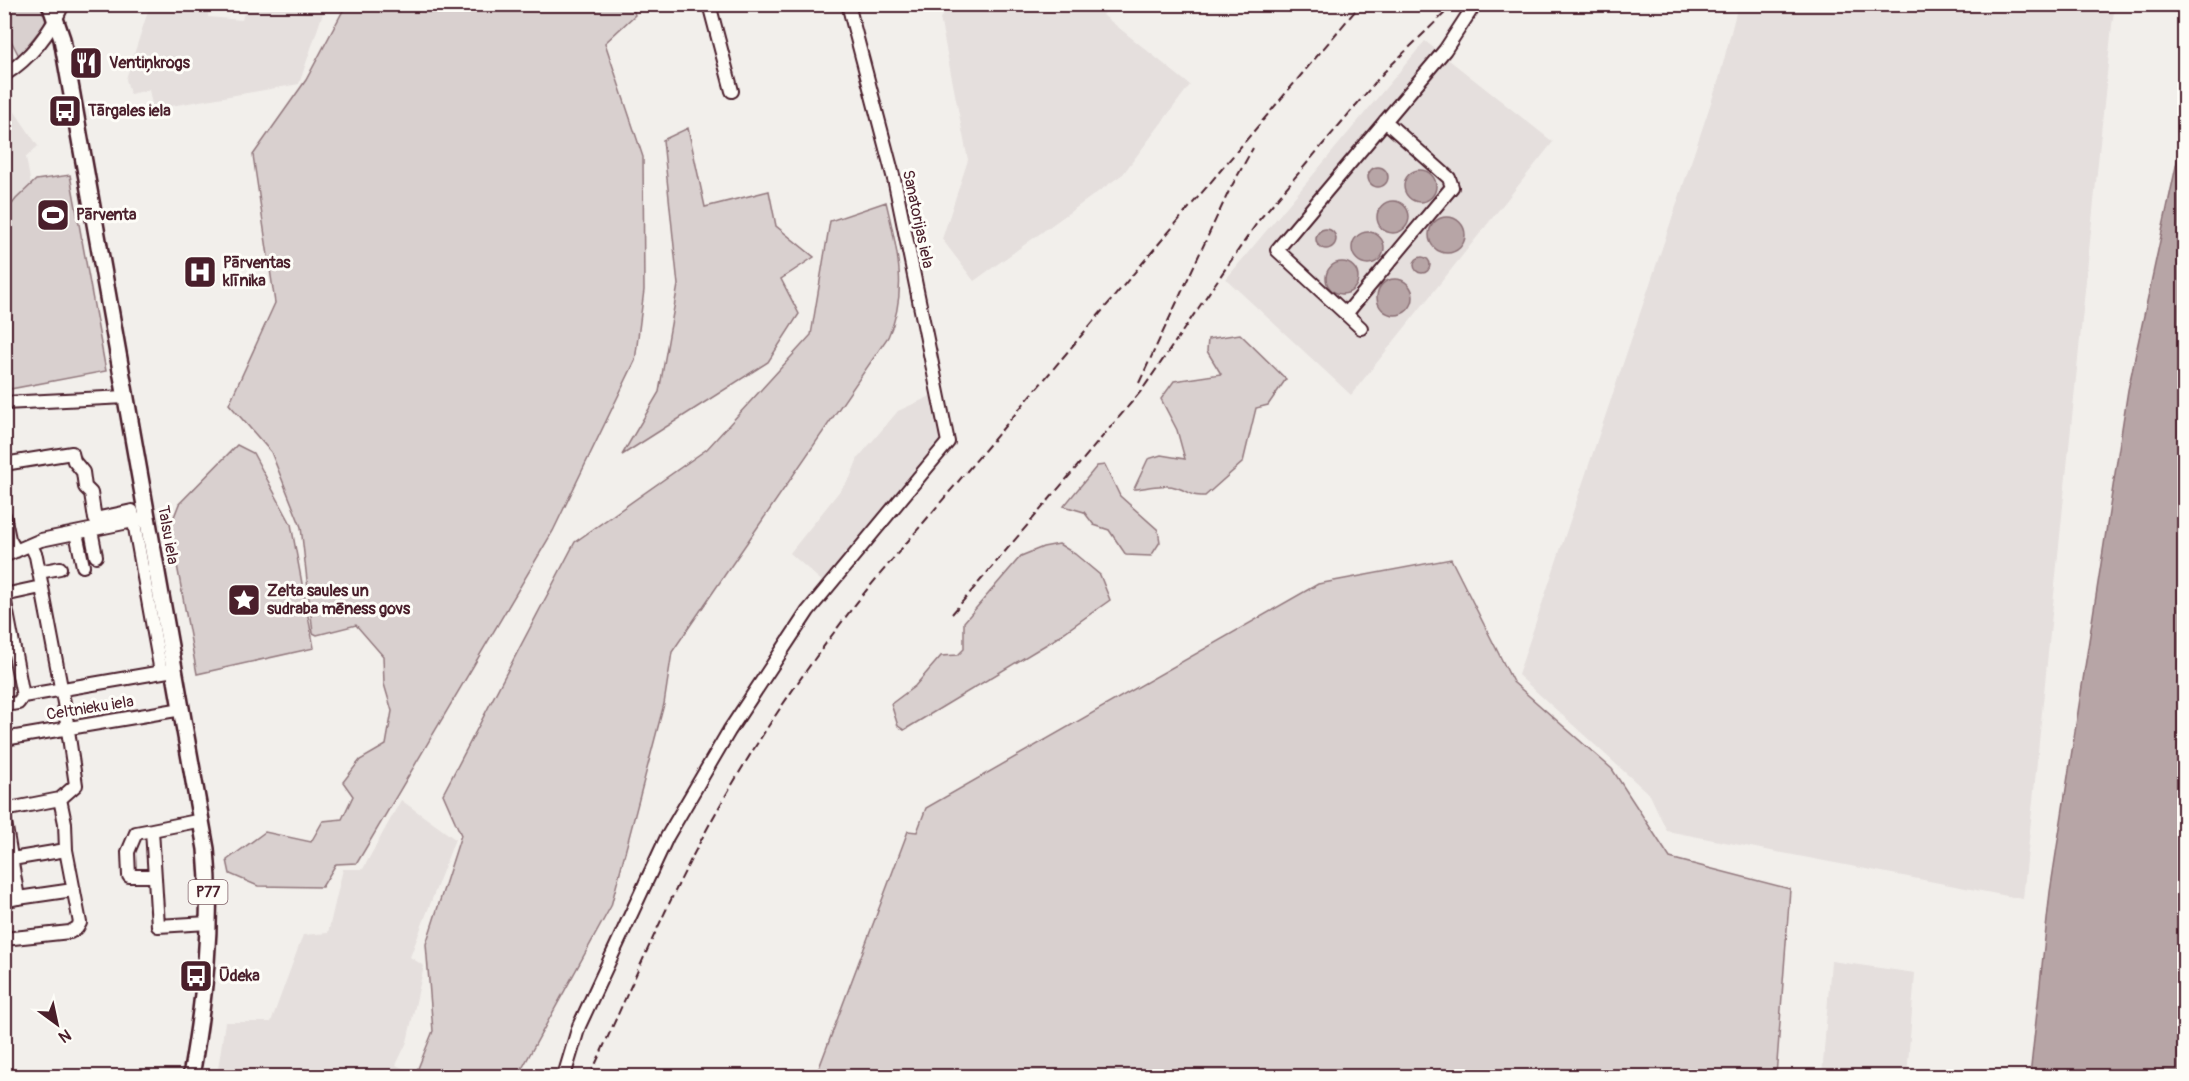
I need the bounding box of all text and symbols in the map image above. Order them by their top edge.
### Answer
restaurant icon: Ventiņkrogs [68,45,104,81]
place label: Ventiņkrogs [109,53,191,73]
bus stop icon: Tārgales iela [47,93,83,129]
place label: Tārgales iela [87,101,171,121]
street label: Sanatorijas iela [898,168,938,270]
sports icon: Pārventa [35,197,71,233]
place label: Pārventa [76,205,137,225]
place label: Pārventas klīnika [222,253,291,291]
hospital icon: Pārventas klīnika [182,254,218,290]
street label: Talsu iela [153,504,183,566]
place label: Zelta saules un sudraba mēness govs [267,581,411,619]
place icon: Zelta saules un sudraba mēness govs [226,582,262,618]
street label: Celtnieku iela [45,691,135,725]
road number: P77 [188,880,228,904]
bus stop icon: Ūdeka [178,958,214,994]
place label: Ūdeka [219,966,260,986]
north arrow [27,994,87,1054]
text: N [54,1024,75,1047]

